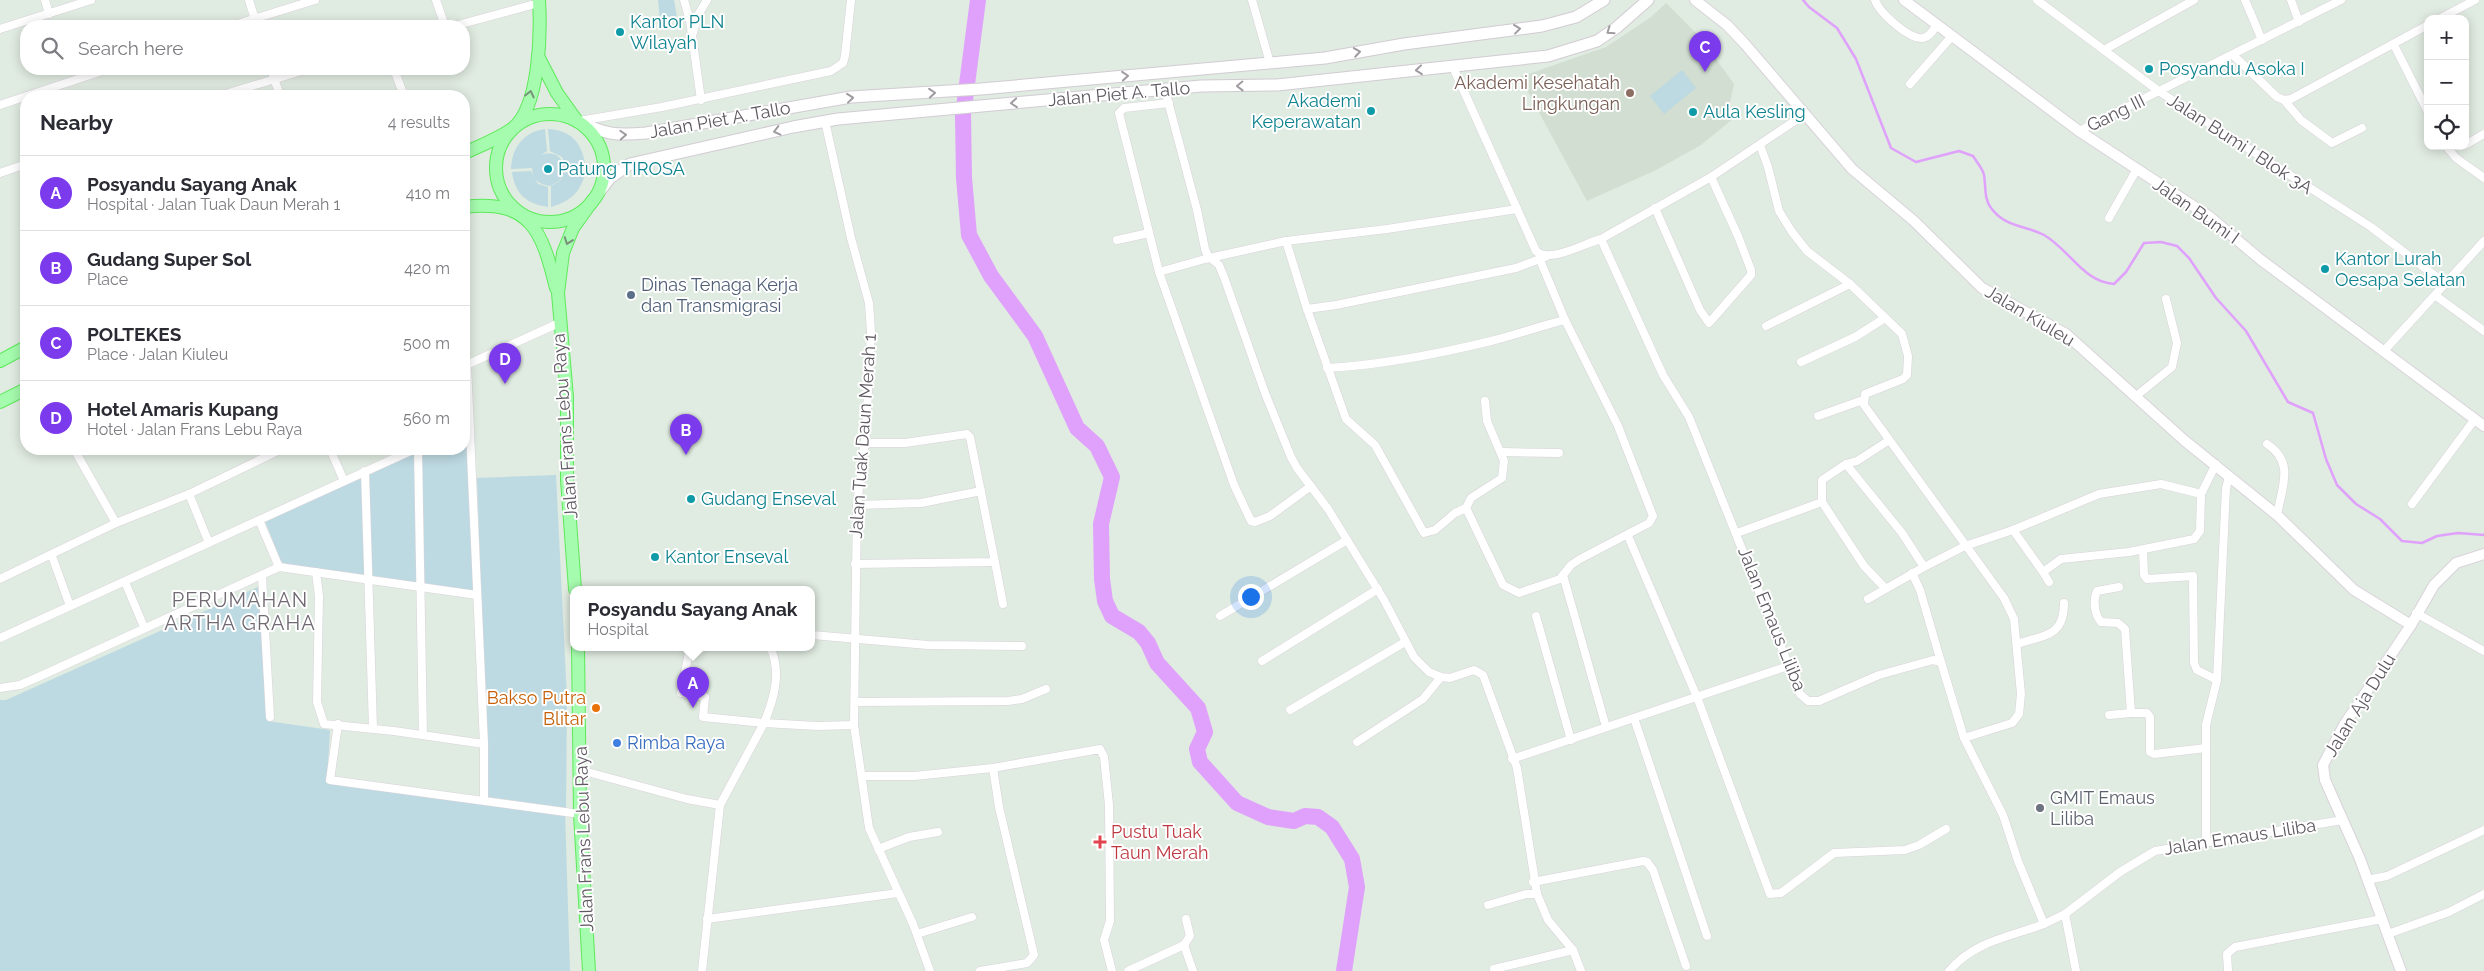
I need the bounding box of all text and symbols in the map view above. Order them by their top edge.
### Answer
place label: Kantor PLN Wilayah [630,11,724,53]
map controls [2424,15,2469,150]
button: + [2424,15,2469,60]
search box [20,20,470,75]
one-way arrow [1514,24,1522,35]
one-way arrow [1607,25,1616,34]
marker: Kantor PLN Wilayah [614,26,626,38]
pin: C [1689,31,1721,72]
icon: search [38,34,66,62]
text: Search here [78,37,184,59]
one-way arrow [1352,48,1361,58]
place label: Posyandu Asoka I [2159,58,2305,79]
button: − [2424,60,2469,105]
marker: Posyandu Asoka I [2143,63,2155,75]
one-way arrow [1415,64,1423,75]
one-way arrow [1121,71,1129,82]
place label: Akademi Kesehatah Lingkungan [1454,72,1620,114]
street label: Jalan Piet A. Tallo [1047,77,1191,110]
one-way arrow [1236,80,1244,91]
marker: Akademi Kesehatah Lingkungan [1624,87,1636,99]
one-way arrow [929,88,937,99]
street label: Gang III [2083,89,2148,136]
street label: Jalan Bumi I Blok 3A [2164,89,2317,198]
one-way arrow [524,90,535,99]
place label: Akademi Keperawatan [1251,90,1361,132]
one-way arrow [847,93,855,104]
street label: Jalan Piet A. Tallo [648,97,792,142]
one-way arrow [1010,97,1018,108]
place label: Aula Kesling [1703,101,1806,122]
marker: Akademi Keperawatan [1365,105,1377,117]
button: locate [2424,105,2469,150]
marker: Aula Kesling [1687,106,1699,118]
text: Nearby [40,110,113,135]
text: 4 results [388,113,450,132]
one-way arrow [773,125,782,136]
one-way arrow [620,129,628,140]
place label: Patung TIROSA [558,158,685,179]
marker: Patung TIROSA [542,163,554,175]
text: Posyandu Sayang Anak [87,173,297,195]
street label: Jalan Bumi I [2149,173,2243,248]
text: A [51,184,61,203]
text: 410 m [406,184,450,203]
text: Hospital · Jalan Tuak Daun Merah 1 [87,195,340,214]
one-way arrow [564,236,574,245]
text: Gudang Super Sol [87,248,251,270]
place label: Kantor Lurah Oesapa Selatan [2335,248,2466,290]
text: B [51,259,61,278]
text: 420 m [404,259,450,278]
marker: Kantor Lurah Oesapa Selatan [2319,263,2331,275]
text: Place [87,270,128,289]
place label: Dinas Tenaga Kerja dan Transmigrasi [641,274,798,316]
street label: Jalan Kiuleu [1982,281,2079,350]
marker: Dinas Tenaga Kerja dan Transmigrasi [625,289,637,301]
text: POLTEKES [87,323,181,345]
street label: Jalan Frans Lebu Raya [548,333,581,519]
street label: Jalan Tuak Daun Merah 1 [845,333,880,539]
text: C [51,334,61,353]
text: 500 m [403,334,450,353]
pin: D [489,343,521,384]
text: Place · Jalan Kiuleu [87,345,228,364]
text: Hotel Amaris Kupang [87,398,279,420]
text: D [50,409,62,428]
text: 560 m [403,409,450,428]
pin: B [670,414,702,455]
text: Hotel · Jalan Frans Lebu Raya [87,420,302,439]
place label: Gudang Enseval [701,488,836,509]
marker: Gudang Enseval [685,493,697,505]
street label: Jalan Emaus Liliba [1734,544,1811,694]
place label: Kantor Enseval [665,546,788,567]
marker: Kantor Enseval [649,551,661,563]
your location [1238,584,1264,610]
popup [570,586,815,651]
district label: PERUMAHAN ARTHA GRAHA [164,588,316,635]
text: Posyandu Sayang Anak [588,598,797,620]
text: Hospital [588,620,648,639]
street label: Jalan Aja Dulu [2320,649,2400,760]
pin: A [677,667,709,708]
place label: Bakso Putra Blitar [487,687,587,729]
marker: Bakso Putra Blitar [590,702,602,714]
place label: Rimba Raya [627,732,725,753]
marker: Rimba Raya [611,737,623,749]
street label: Jalan Frans Lebu Raya [570,746,597,932]
place label: GMIT Emaus Liliba [2050,787,2155,829]
marker: GMIT Emaus Liliba [2034,802,2046,814]
street label: Jalan Emaus Liliba [2162,814,2317,859]
place label: Pustu Tuak Taun Merah [1111,821,1208,863]
marker: Pustu Tuak Taun Merah [1093,835,1107,849]

